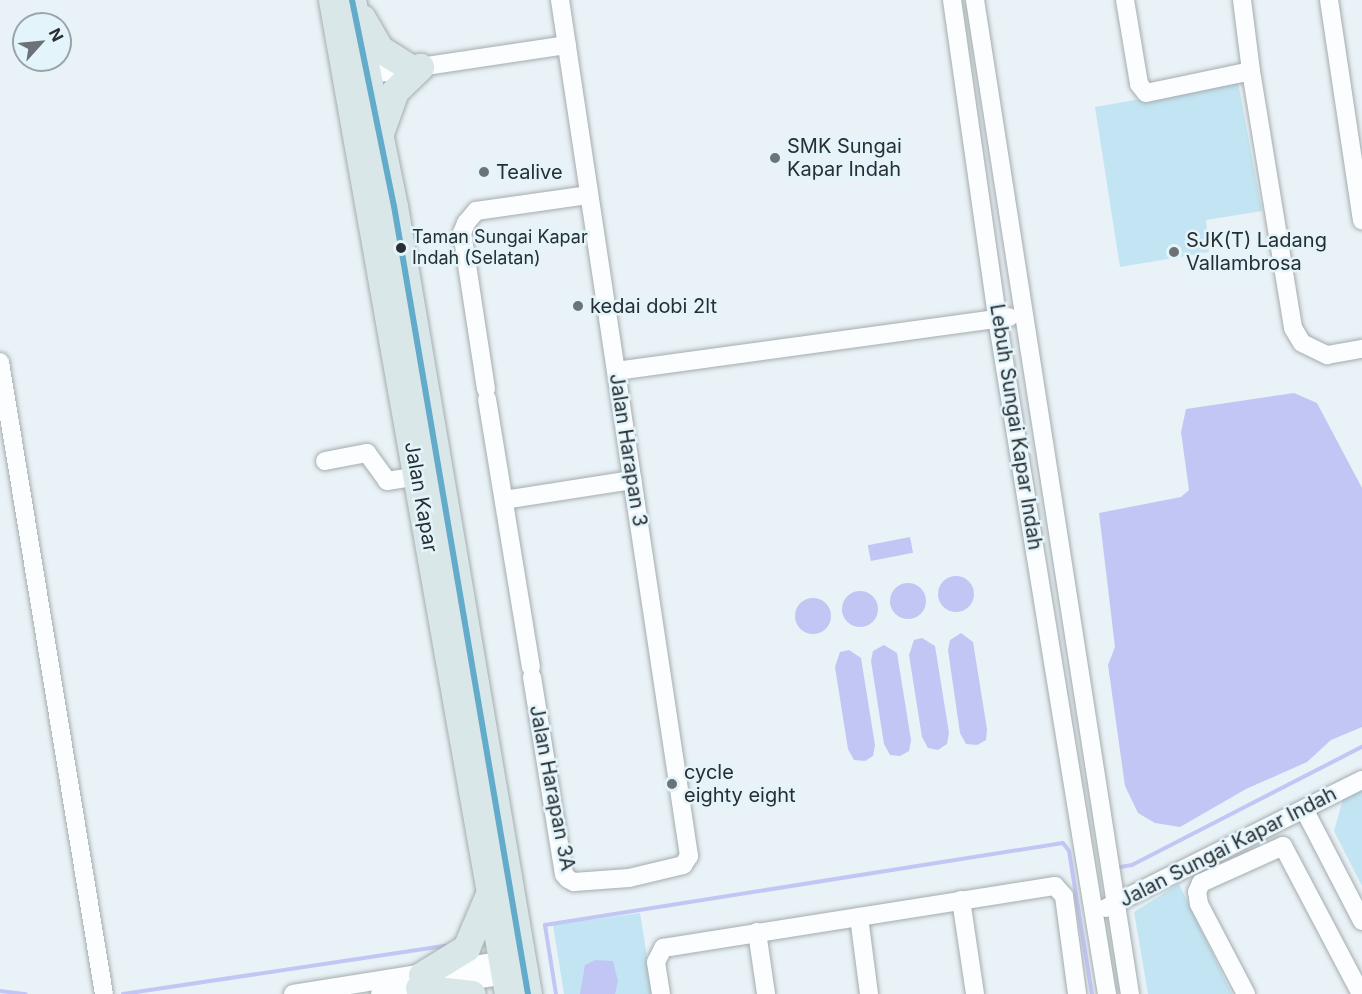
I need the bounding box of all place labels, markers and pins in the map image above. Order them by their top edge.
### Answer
place label: SMK Sungai Kapar Indah [787,134,902,181]
marker: SMK Sungai Kapar Indah [768,151,782,165]
place label: Tealive [496,160,563,184]
marker: Tealive [477,165,491,179]
place label: Taman Sungai Kapar Indah (Selatan) [412,227,588,270]
place label: SJK(T) Ladang Vallambrosa [1186,228,1327,275]
marker: Taman Sungai Kapar Indah (Selatan) [395,242,407,254]
marker: SJK(T) Ladang Vallambrosa [1167,245,1181,259]
place label: kedai dobi 2lt [590,294,717,318]
marker: kedai dobi 2lt [571,299,585,313]
place label: cycle eighty eight [684,760,796,807]
marker: cycle eighty eight [665,777,679,791]

